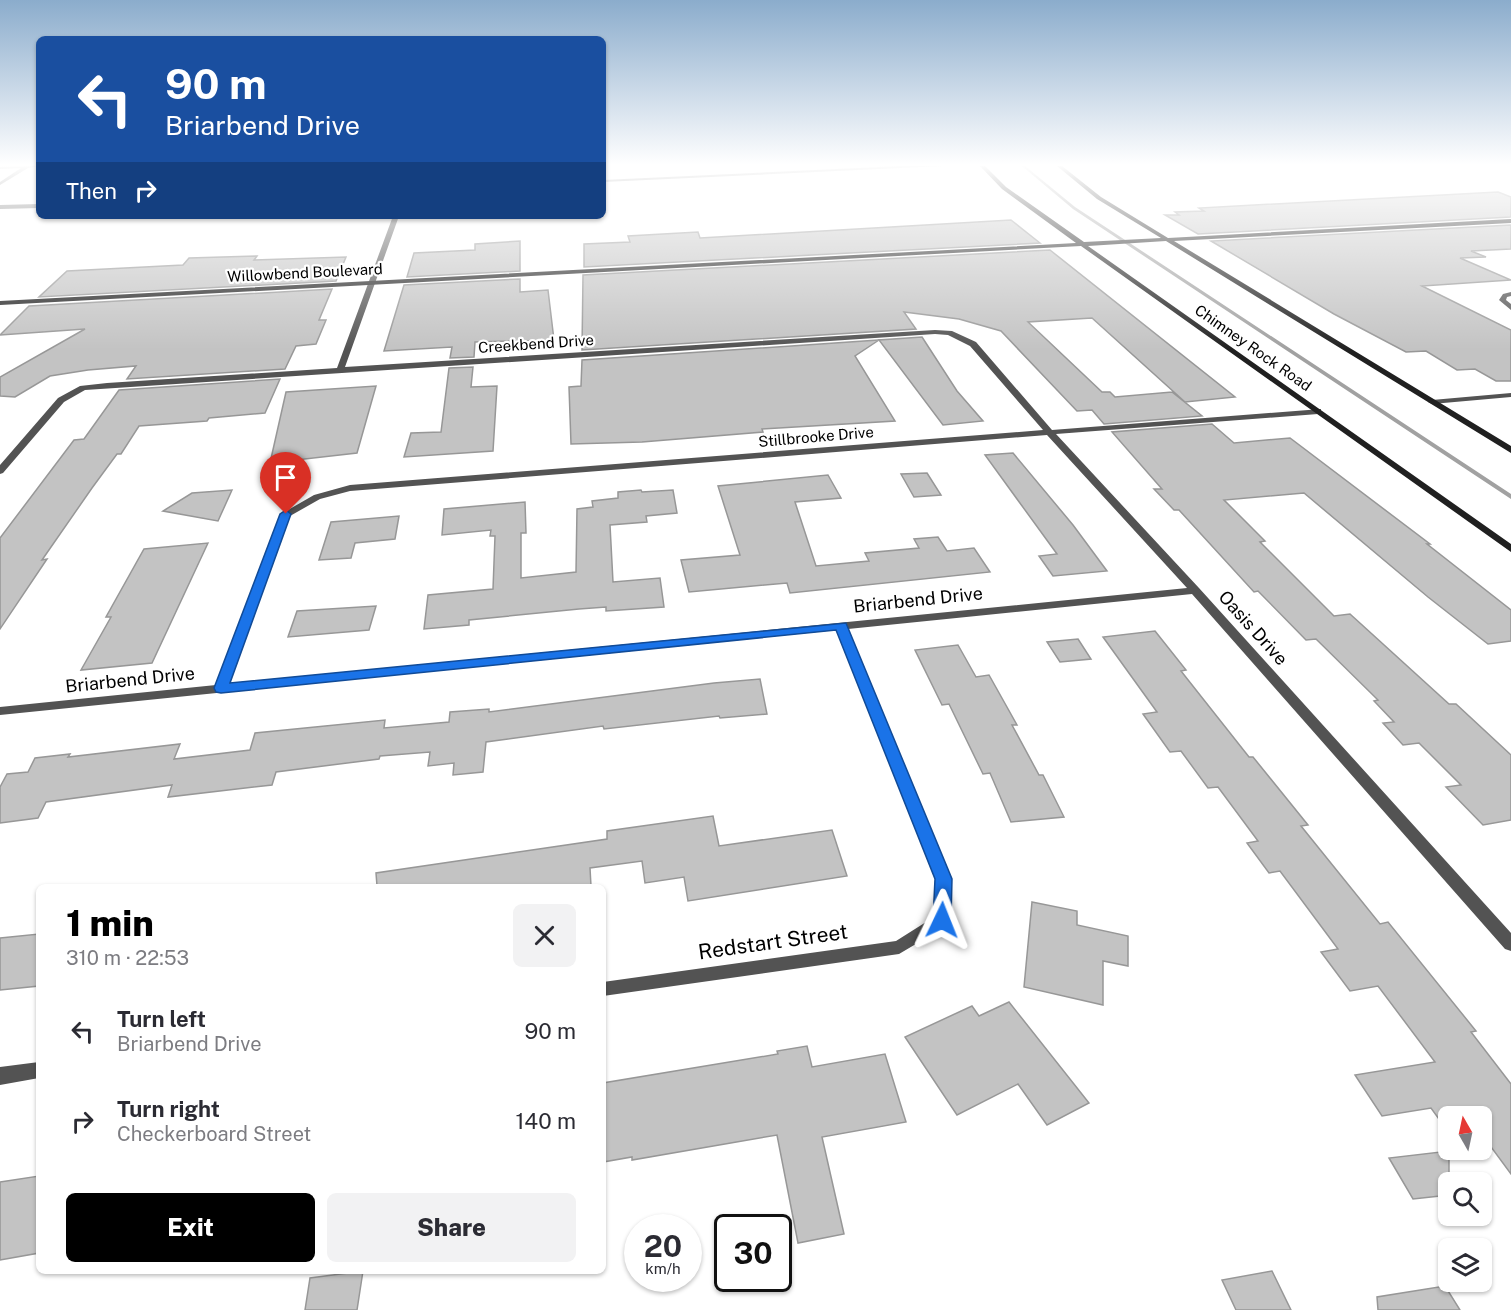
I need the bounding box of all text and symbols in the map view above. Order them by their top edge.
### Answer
text: 90 m [165,59,267,108]
icon: left [66,60,144,138]
text: Briarbend Drive [165,109,360,141]
icon: right [129,174,162,207]
text: Then [66,178,117,204]
street label: Willowbend Boulevard [227,260,383,285]
street label: Chimney Rock Road [1192,301,1315,394]
street label: Creekbend Drive [477,331,594,356]
street label: Stillbrooke Drive [758,423,874,450]
pin [260,452,311,514]
icon: arrive [269,461,302,494]
street label: Briarbend Drive [852,582,984,617]
street label: Oasis Drive [1214,586,1292,669]
street label: Briarbend Drive [64,662,196,697]
position arrow [910,888,974,952]
text: 1 min [66,902,154,944]
button: close [513,904,576,967]
street label: Redstart Street [696,919,849,964]
text: 310 m · 22:53 [66,946,189,970]
text: Turn left [117,1006,206,1032]
icon: left [66,1015,99,1048]
text: 90 m [525,1018,576,1044]
text: Briarbend Drive [117,1032,262,1056]
text: Turn right [117,1096,220,1122]
icon: right [66,1105,99,1138]
north arrow [1438,1106,1492,1160]
map controls [1438,1106,1492,1292]
text: 140 m [515,1108,576,1134]
text: Checkerboard Street [117,1122,311,1146]
button: search [1438,1172,1492,1226]
button: Exit [66,1193,315,1262]
button: Share [327,1193,576,1262]
speed limit sign: 30 [714,1214,792,1292]
text: 20 [644,1228,682,1264]
button: layers [1438,1238,1492,1292]
text: km/h [645,1260,681,1277]

